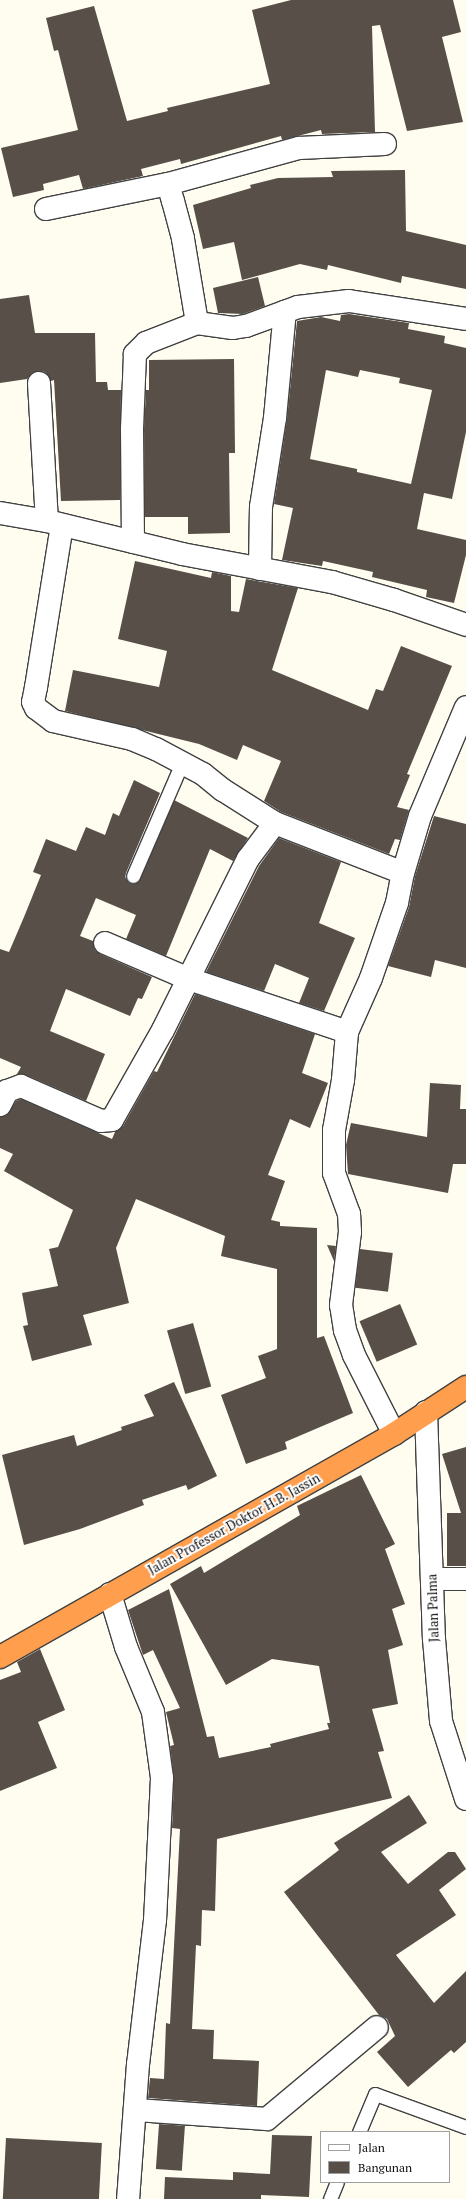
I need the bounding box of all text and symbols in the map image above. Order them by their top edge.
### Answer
street label: Jalan Professor Doktor H.B. Jassin [145,1470,323,1578]
street label: Jalan Palma [424,1574,442,1642]
legend [320,2131,450,2183]
text: Jalan [358,2140,385,2155]
text: Bangunan [358,2160,412,2175]

